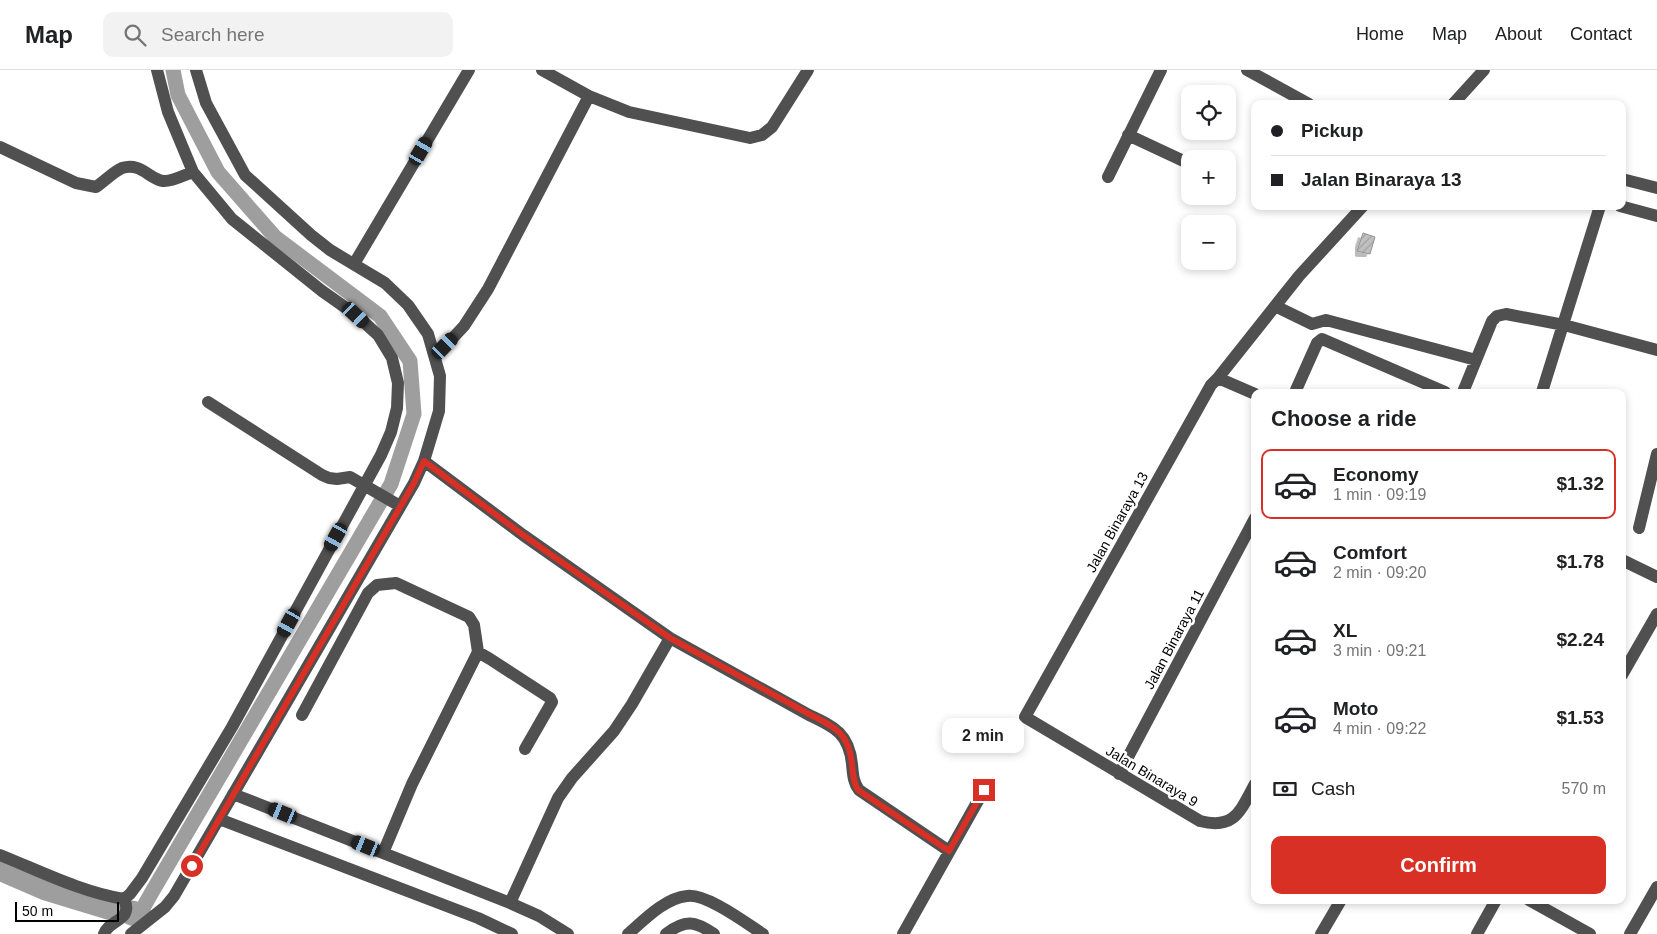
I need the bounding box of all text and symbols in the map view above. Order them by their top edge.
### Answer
search box [103,12,453,57]
text: Map [25,21,73,48]
icon: search [121,21,149,49]
text: Search here [161,24,265,45]
text: Home [1356,24,1404,44]
text: Map [1432,24,1467,44]
text: About [1495,24,1542,44]
text: Contact [1570,24,1632,44]
map controls [1181,85,1236,270]
button: locate [1181,85,1236,140]
text: Pickup [1301,120,1363,141]
car [407,134,434,168]
button: + [1181,150,1236,205]
text: Jalan Binaraya 13 [1301,169,1462,190]
button: − [1181,215,1236,270]
car [339,299,372,331]
car [429,330,460,362]
text: Choose a ride [1271,406,1416,431]
icon: car [1273,462,1318,507]
text: Economy [1333,464,1419,485]
street label: Jalan Binaraya 13 [1083,469,1151,575]
text: $1.32 [1556,473,1604,494]
text: 1 min · 09:19 [1333,486,1426,503]
car [322,520,349,554]
icon: car [1273,540,1318,585]
text: Comfort [1333,542,1407,563]
text: $1.78 [1556,551,1604,572]
text: 2 min · 09:20 [1333,564,1426,581]
street label: Jalan Binaraya 11 [1141,586,1207,692]
car [275,606,302,640]
icon: car [1273,618,1318,663]
text: XL [1333,620,1357,641]
text: $2.24 [1556,629,1604,650]
text: 3 min · 09:21 [1333,642,1426,659]
icon: car [1273,696,1318,741]
text: Moto [1333,698,1378,719]
text: $1.53 [1556,707,1604,728]
callout: 2 min [943,718,1025,752]
text: 4 min · 09:22 [1333,720,1426,737]
text: 2 min [962,727,1004,744]
street label: Jalan Binaraya 9 [1103,742,1201,810]
icon: cash [1271,775,1299,803]
text: Cash [1311,778,1355,799]
route end [973,779,995,801]
text: 570 m [1562,780,1606,797]
car [266,800,299,826]
car [349,833,382,859]
button: Confirm [1271,836,1606,894]
route start [181,855,203,877]
scale bar [15,899,119,922]
text: 50 m [22,903,53,919]

